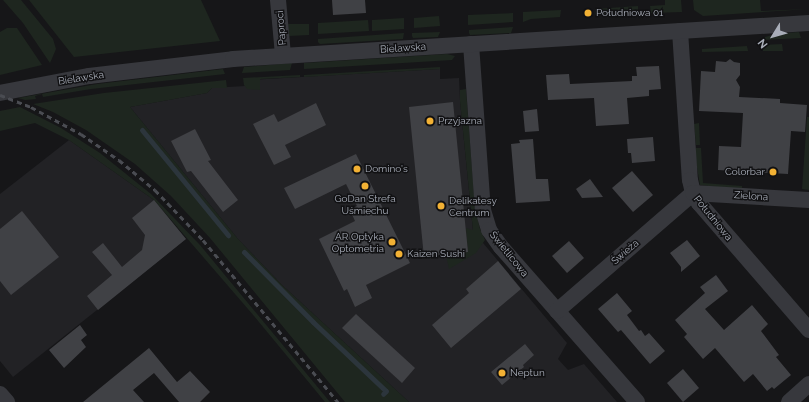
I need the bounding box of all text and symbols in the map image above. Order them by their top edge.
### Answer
place label: Południowa 01 [596,7,663,19]
marker: Południowa 01 [583,8,593,18]
street label: Paproci [274,10,288,46]
north arrow [753,16,793,56]
text: N [755,36,771,51]
street label: Bielawska [379,40,427,56]
street label: Bielawska [57,68,105,88]
place label: Przyjazna [438,115,482,127]
marker: Przyjazna [425,116,435,126]
place label: Domino's [365,163,408,175]
marker: Domino's [352,164,362,174]
place label: Colorbar [725,166,765,178]
marker: Colorbar [768,167,778,177]
marker: GoDan Strefa Uśmiechu [360,181,370,191]
street label: Zielona [733,189,769,203]
place label: GoDan Strefa Uśmiechu [334,192,396,216]
street label: Południowa [691,193,735,243]
place label: Delikatesy Centrum [449,194,497,218]
marker: Delikatesy Centrum [436,201,446,211]
street label: Świetlicowa [487,229,531,279]
place label: AR Optyka Optometria [332,230,384,254]
marker: AR Optyka Optometria [387,237,397,247]
street label: Świeża [609,237,641,267]
place label: Kaizen Sushi [407,248,465,260]
marker: Kaizen Sushi [394,249,404,259]
place label: Neptun [510,367,545,379]
marker: Neptun [497,368,507,378]

